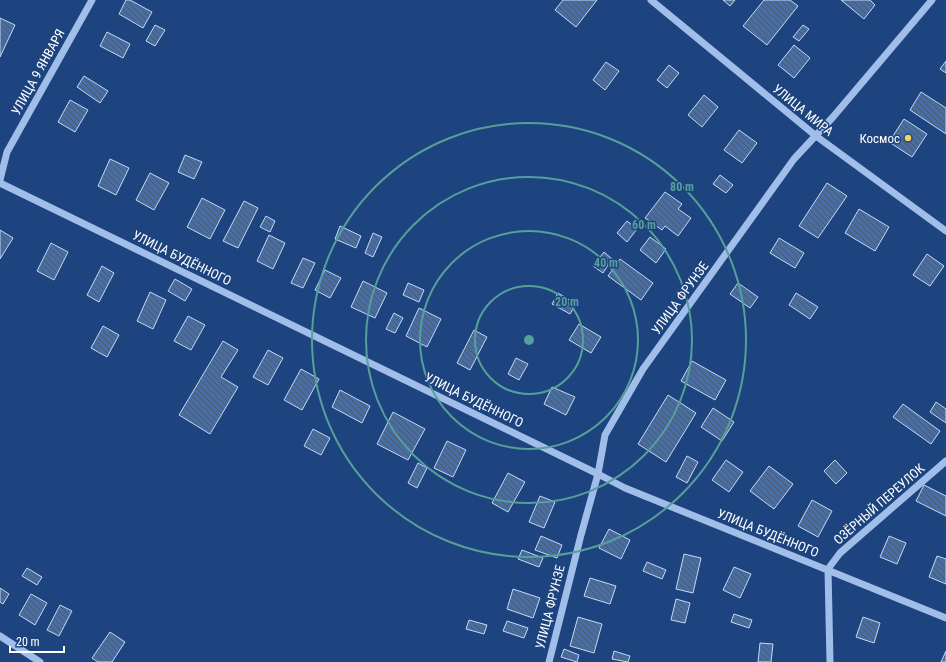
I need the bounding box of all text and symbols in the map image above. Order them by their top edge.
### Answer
street label: УЛИЦА 9 ЯНВАРЯ [8,27,68,117]
street label: УЛИЦА МИРА [770,81,837,139]
place label: Космос [859,131,900,146]
marker: Космос [903,133,913,143]
text: 80 m [670,180,694,194]
text: 60 m [632,218,656,232]
street label: УЛИЦА БУДЁННОГО [130,228,234,289]
text: 40 m [594,256,618,270]
street label: УЛИЦА ФРУНЗЕ [649,259,711,337]
text: 20 m [555,295,579,309]
centre of rings [522,333,536,347]
street label: УЛИЦА БУДЁННОГО [422,370,526,431]
street label: ОЗЁРНЫЙ ПЕРЕУЛОК [831,460,928,547]
street label: УЛИЦА БУДЁННОГО [715,506,821,560]
street label: УЛИЦА ФРУНЗЕ [532,563,568,651]
scale bar [10,628,64,654]
text: 20 m [16,635,40,649]

